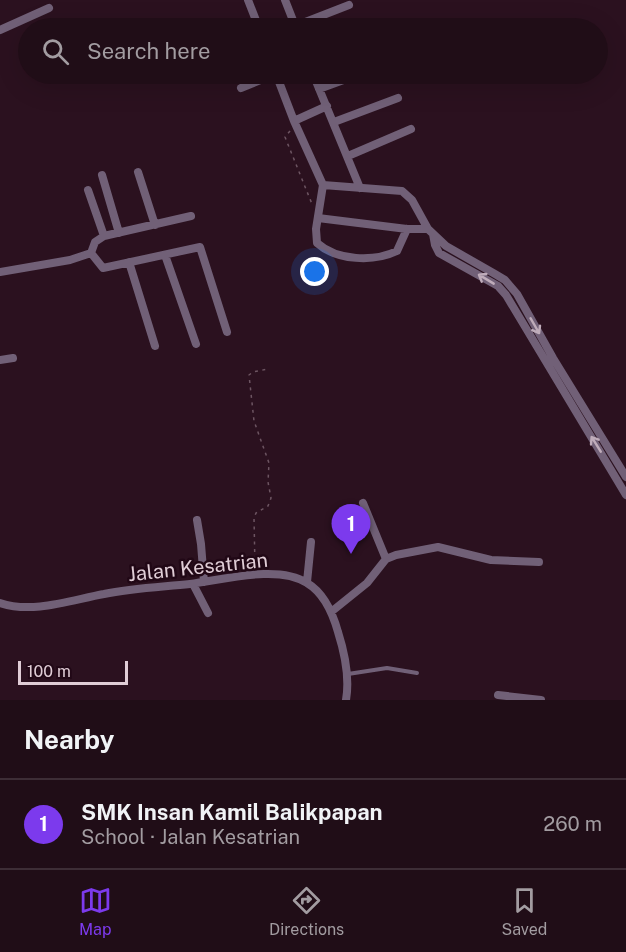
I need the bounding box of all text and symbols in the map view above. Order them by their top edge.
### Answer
search box [18,18,608,84]
icon: search [39,35,72,68]
text: Search here [87,38,211,64]
your location [300,257,329,286]
one-way arrow [478,273,495,285]
one-way arrow [529,317,541,334]
one-way arrow [590,436,602,453]
pin: 1 [332,504,370,554]
street label: Jalan Kesatrian [127,548,269,586]
scale bar [18,658,128,686]
text: 100 m [27,662,71,681]
text: Nearby [24,724,114,755]
text: SMK Insan Kamil Balikpapan [81,799,383,825]
text: 1 [39,812,48,836]
text: 260 m [543,812,602,836]
text: School · Jalan Kesatrian [81,825,300,849]
tab: Map [79,884,112,939]
tab: Directions [269,884,344,939]
tab: Saved [502,884,547,939]

